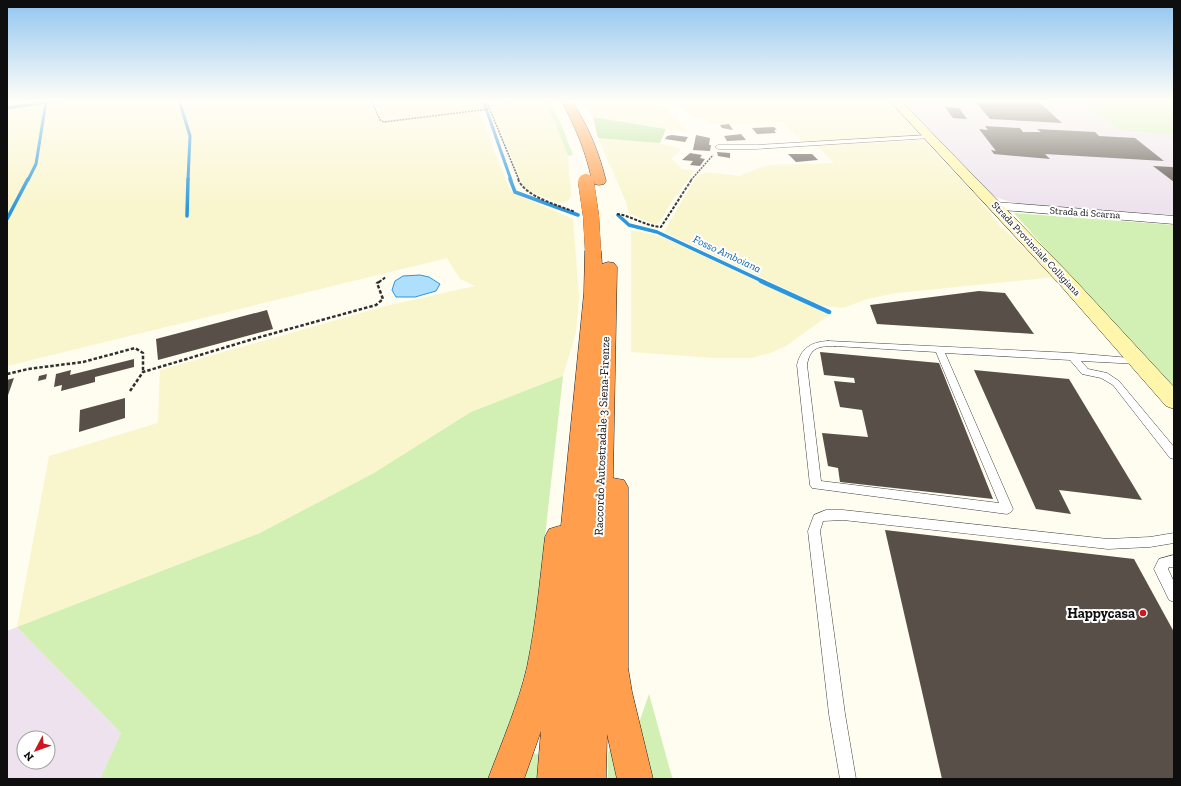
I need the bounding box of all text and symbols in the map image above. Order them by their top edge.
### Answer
street label: Strada Provinciale Colligiana [989,199,1083,299]
street label: Strada di Scarna [1049,205,1121,221]
water label: Fosso Amboiana [691,233,764,276]
street label: Raccordo Autostradale 3 Siena-Firenze [592,336,612,536]
place label: Happycasa [1067,605,1135,622]
marker: Happycasa [1138,608,1148,618]
north arrow [16,730,56,770]
text: N [21,748,36,764]

